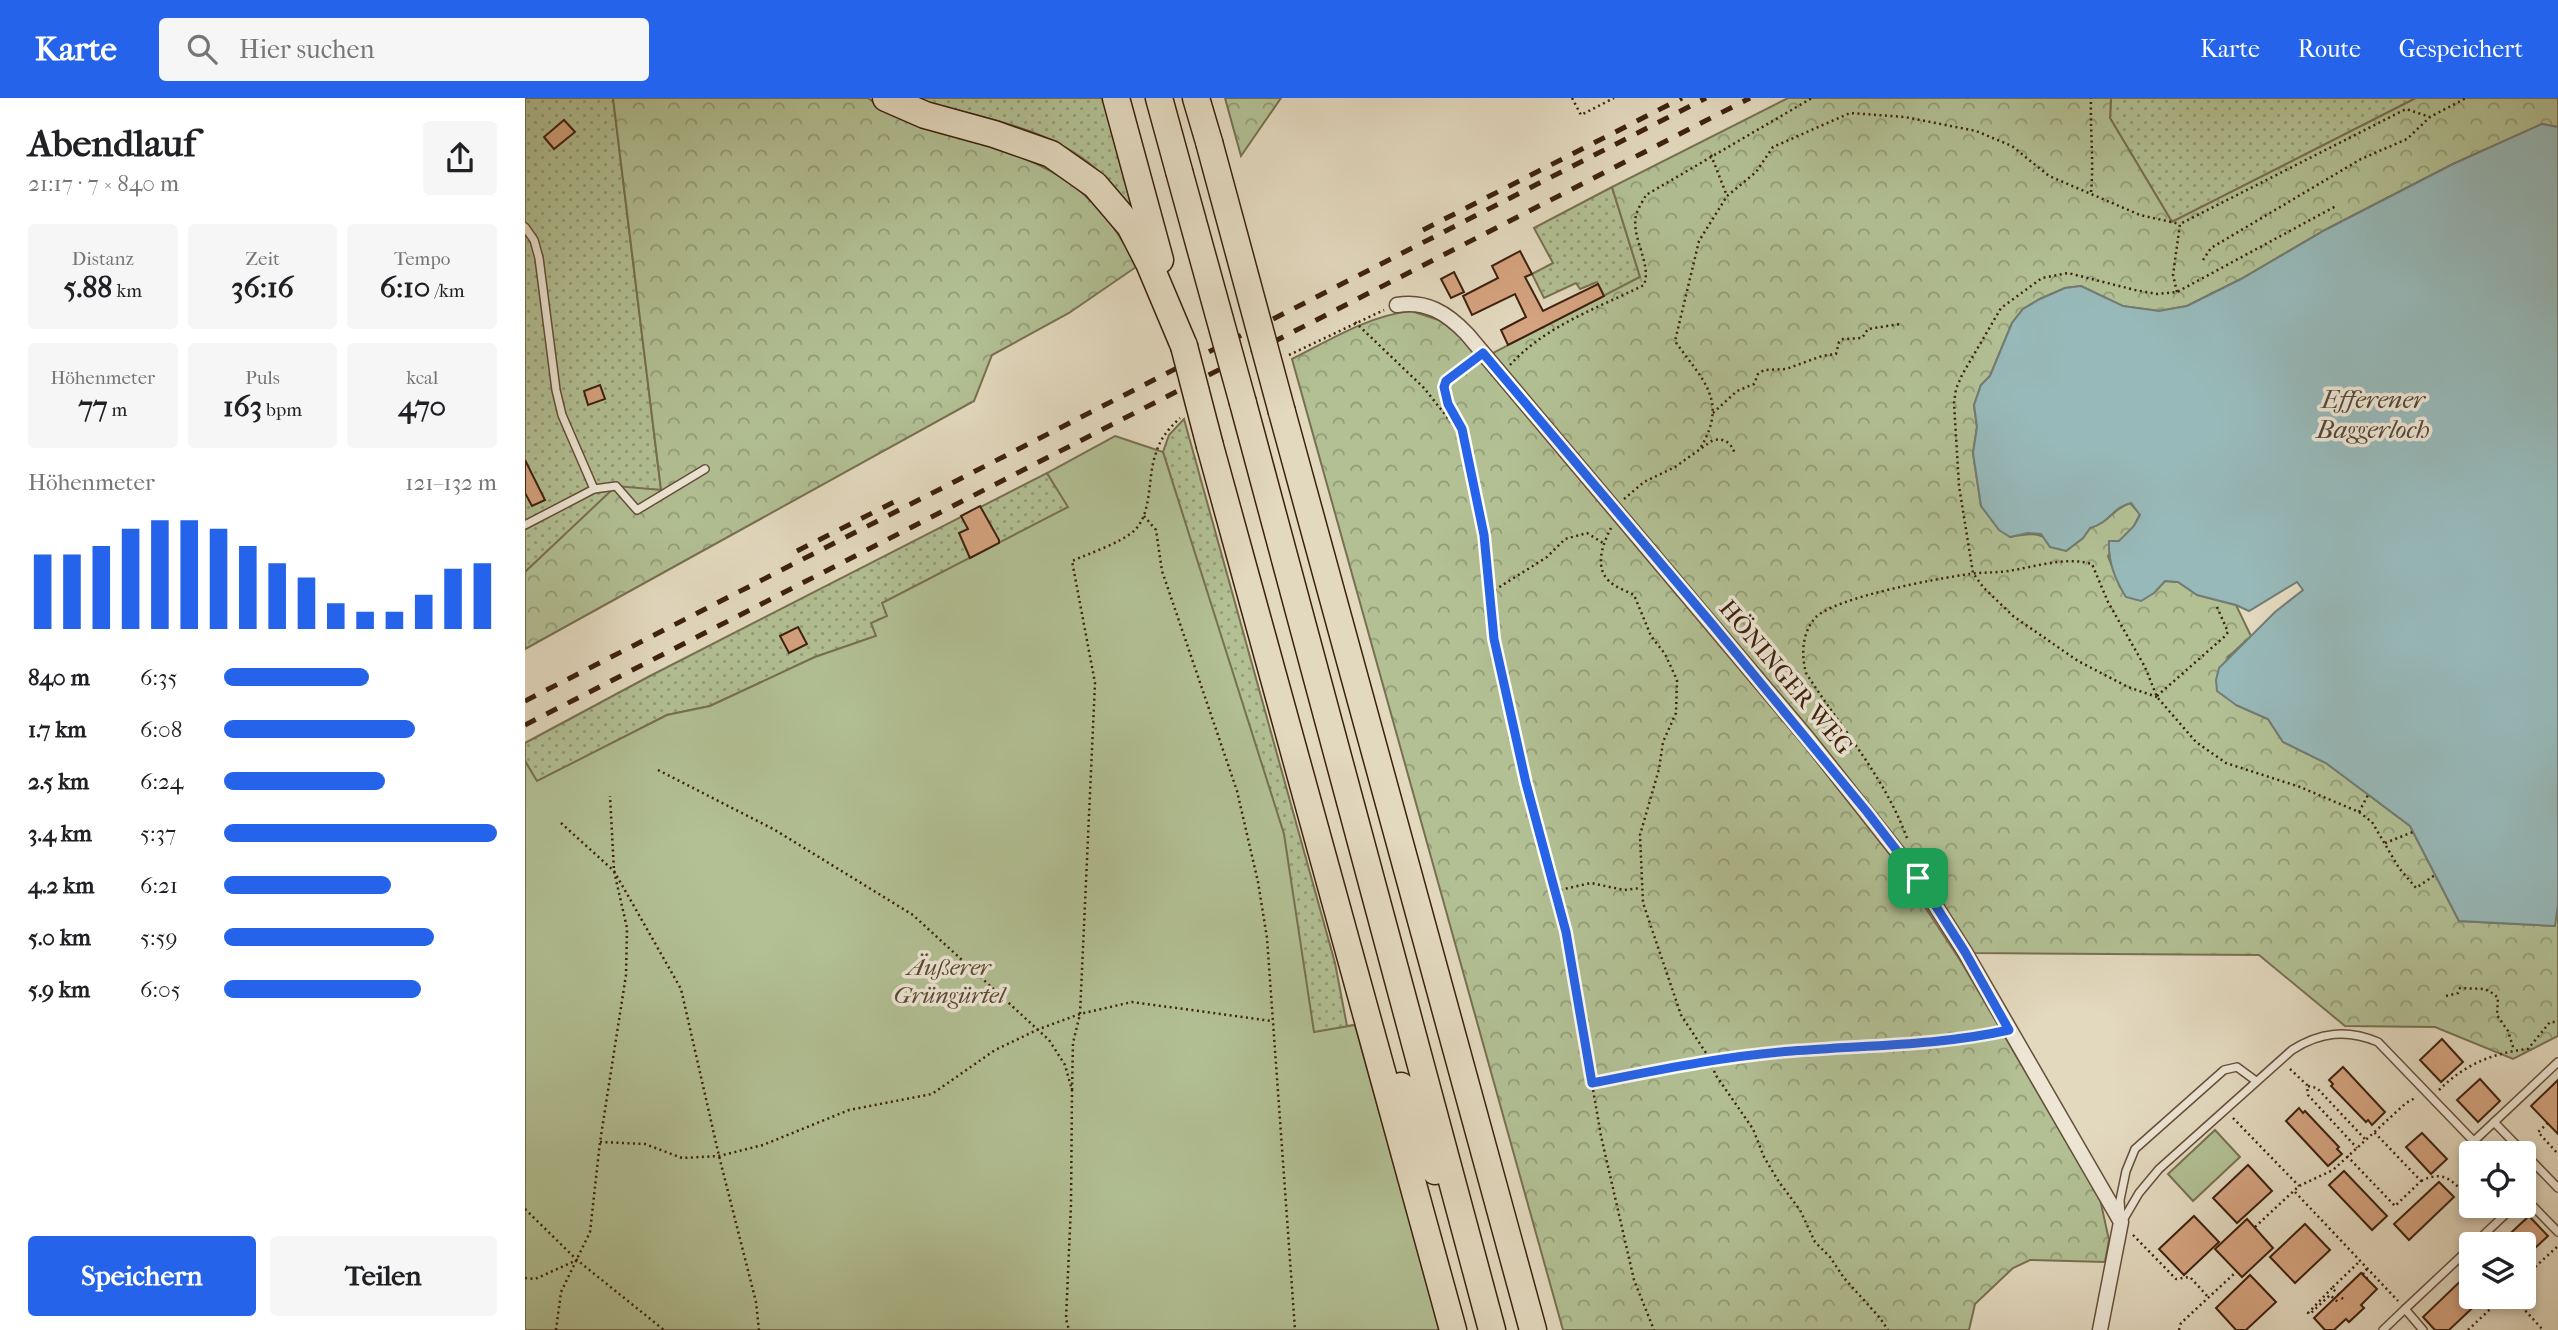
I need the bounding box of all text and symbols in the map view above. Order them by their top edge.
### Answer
search box [159,18,649,81]
text: Karte [35,30,117,69]
icon: search [183,30,221,68]
text: Hier suchen [239,34,375,65]
text: Karte [2200,35,2260,63]
text: Route [2298,35,2361,63]
text: Gespeichert [2399,35,2523,63]
text: Abendlauf [28,121,196,166]
button: share [423,121,497,195]
text: 21:17 · 7 × 840 m [28,170,179,197]
text: Distanz [72,248,134,270]
text: Zeit [245,248,280,270]
text: Tempo [394,248,450,270]
text: 5.88 [64,270,112,305]
text: 36:16 [231,270,294,305]
text: 6:10 [380,270,430,305]
text: km [112,280,142,302]
text: /km [430,280,465,302]
text: Höhenmeter [51,367,155,389]
text: Puls [245,367,280,389]
text: kcal [406,367,438,389]
water label: Efferener Baggerloch [2314,384,2430,445]
text: 77 [78,389,107,424]
text: 163 [223,389,262,424]
text: 470 [398,389,446,424]
text: m [107,399,127,421]
text: bpm [262,399,302,421]
text: Höhenmeter [28,469,155,496]
text: 121–132 m [405,469,497,496]
street label: HÖNINGER WEG [1713,594,1859,760]
text: 840 m [28,664,90,691]
text: 6:35 [140,664,177,691]
text: 1.7 km [28,716,86,743]
text: 6:08 [140,716,182,743]
text: 2.5 km [28,768,89,795]
text: 6:24 [140,768,183,795]
text: 3.4 km [28,820,92,847]
text: 5:37 [140,820,176,847]
pin [1888,848,1948,908]
icon: arrive [1899,859,1937,897]
text: 4.2 km [28,872,94,899]
text: 6:21 [140,872,178,899]
text: 5.0 km [28,924,91,951]
text: 5:59 [140,924,178,951]
park label: Äußerer Grüngürtel [893,953,1008,1009]
text: 5.9 km [28,976,90,1003]
text: 6:05 [140,976,181,1003]
map controls [2459,1141,2536,1309]
button: locate [2459,1141,2536,1218]
button: layers [2459,1232,2536,1309]
button: Speichern [28,1236,256,1316]
button: Teilen [270,1236,497,1316]

